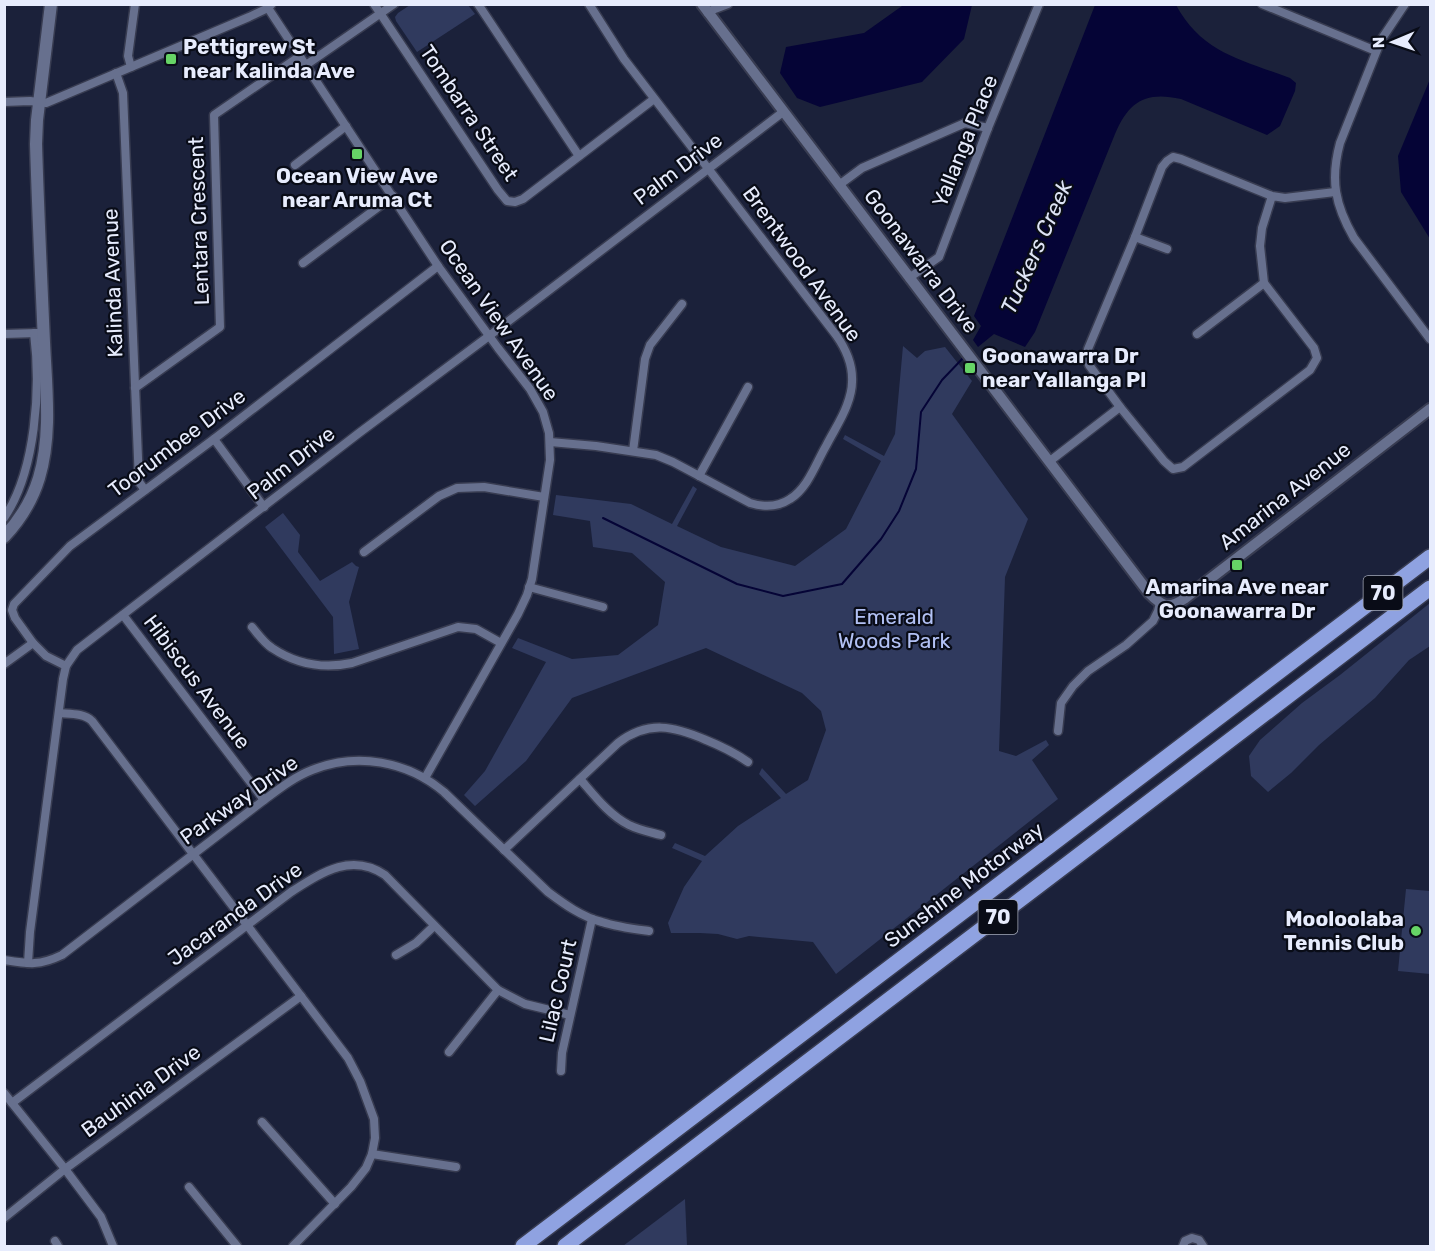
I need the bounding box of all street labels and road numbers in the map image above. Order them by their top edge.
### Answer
street label: Tombarra Street [415,40,524,185]
street label: Yallanga Place [927,71,1002,211]
street label: Palm Drive [629,127,727,210]
street label: Lentara Crescent [183,136,214,306]
street label: Brentwood Avenue [738,181,867,346]
street label: Goonawarra Drive [859,184,984,338]
street label: Kalinda Avenue [97,208,128,358]
street label: Ocean View Avenue [434,234,564,405]
street label: Toorumbee Drive [103,383,250,502]
street label: Palm Drive [242,421,339,505]
street label: Amarina Avenue [1214,437,1355,555]
road number: 70 [1364,576,1402,610]
street label: Hibiscus Avenue [139,610,256,754]
street label: Parkway Drive [175,750,303,849]
street label: Sunshine Motorway [879,816,1049,953]
street label: Jacaranda Drive [163,856,307,971]
road number: 70 [978,900,1018,934]
street label: Lilac Court [533,937,582,1045]
street label: Bauhinia Drive [76,1039,205,1142]

